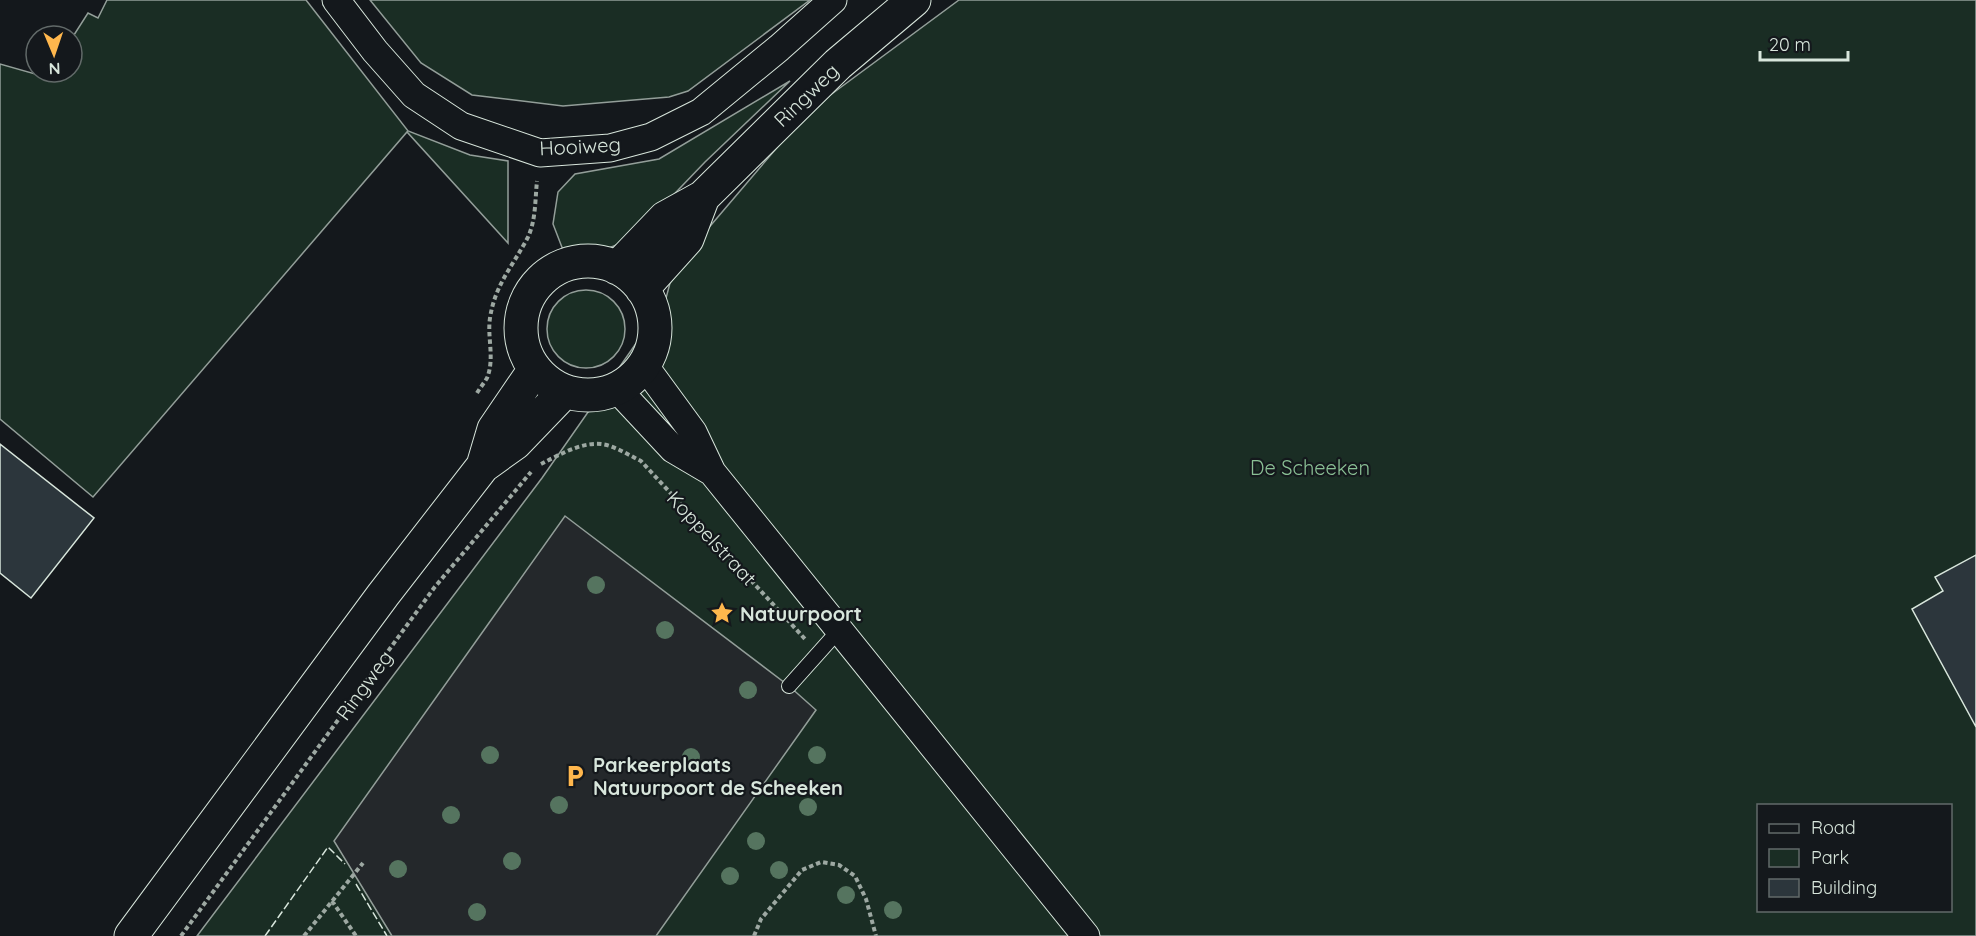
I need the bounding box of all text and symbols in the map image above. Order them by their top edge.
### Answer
north arrow [24,24,84,84]
scale bar [1760,24,1848,62]
text: 20 m [1769,33,1811,56]
street label: Ringweg [768,58,844,132]
text: N [48,59,61,79]
street label: Hooiweg [539,131,621,161]
park label: De Scheeken [1250,455,1370,480]
street label: Koppelstraat [662,486,762,591]
place icon: Natuurpoort [709,600,735,626]
place label: Natuurpoort [740,601,862,626]
street label: Ringweg [330,645,398,725]
place label: Parkeerplaats Natuurpoort de Scheeken [593,752,843,800]
parking icon: Parkeerplaats Natuurpoort de Scheeken [562,763,588,789]
legend [1757,804,1952,912]
text: Road [1811,816,1856,839]
text: Park [1811,846,1849,869]
text: Building [1811,876,1877,899]

